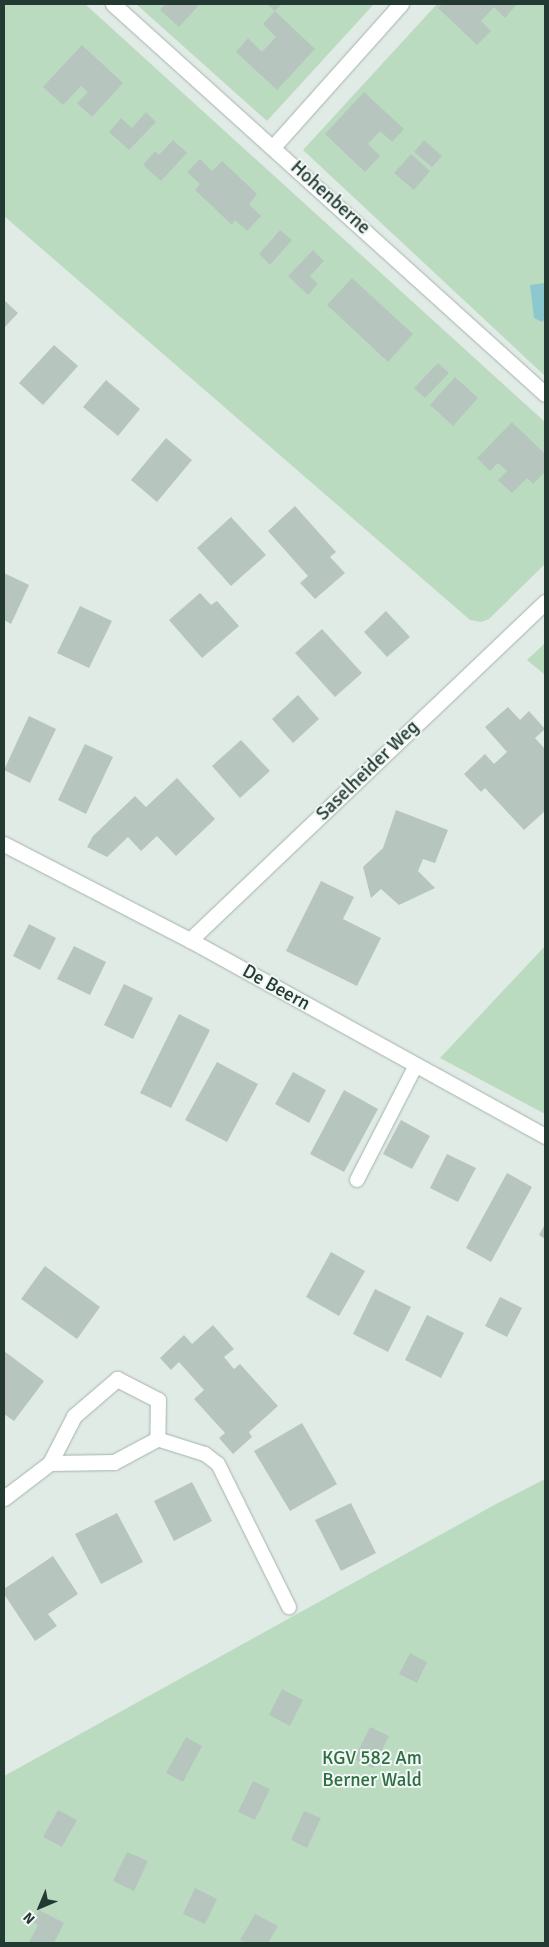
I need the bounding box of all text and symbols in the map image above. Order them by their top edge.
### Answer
street label: Hohenberne [285,156,375,240]
street label: Saselheider Weg [312,716,424,826]
street label: De Beern [238,960,314,1016]
park label: KGV 582 Am Berner Wald [322,1748,422,1792]
north arrow [15,1882,65,1932]
text: N [20,1909,38,1927]

